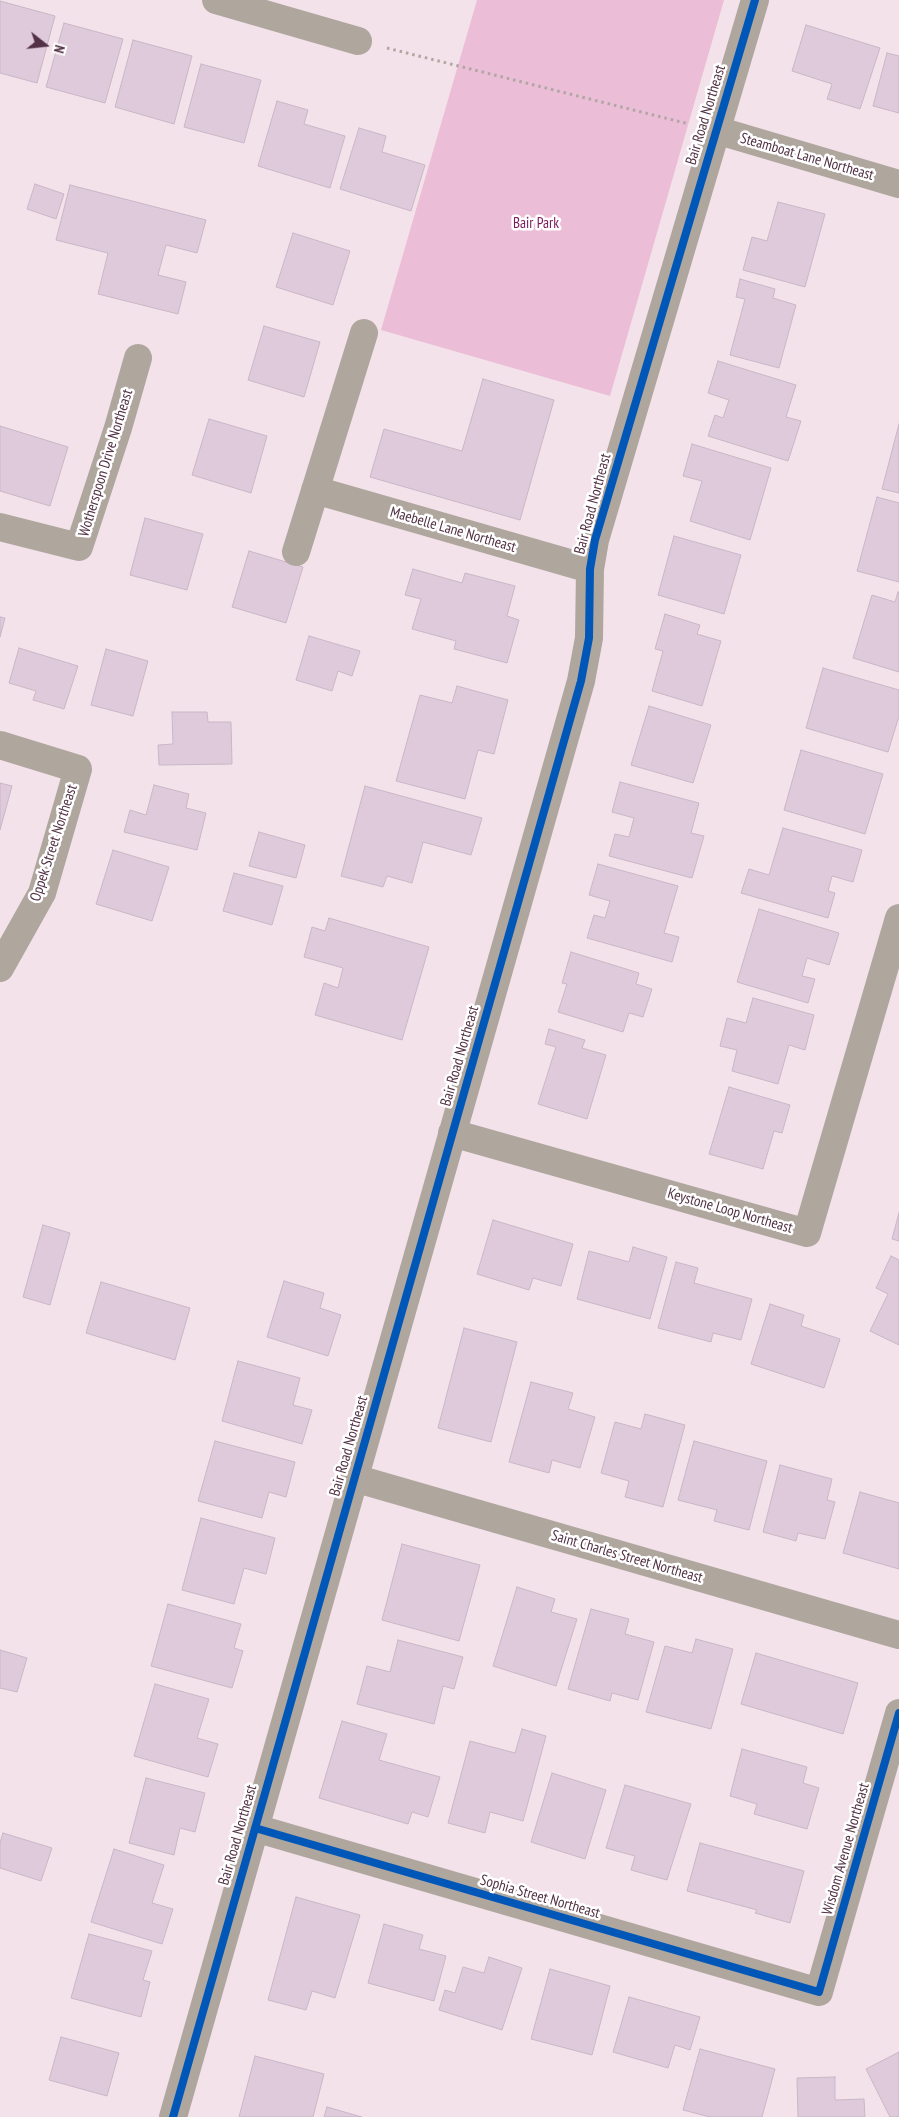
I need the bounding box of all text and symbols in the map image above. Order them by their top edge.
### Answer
north arrow [20,20,70,70]
text: N [50,43,69,55]
street label: Bair Road Northeast [682,63,730,167]
street label: Steamboat Lane Northeast [738,129,876,185]
park label: Bair Park [513,215,559,233]
street label: Wotherspoon Drive Northeast [75,387,137,539]
street label: Bair Road Northeast [571,452,615,556]
street label: Maebelle Lane Northeast [388,503,518,557]
street label: Oppek Street Northeast [27,782,81,904]
street label: Bair Road Northeast [437,1004,483,1108]
street label: Keystone Loop Northeast [665,1185,795,1237]
street label: Bair Road Northeast [326,1394,372,1498]
street label: Saint Charles Street Northeast [549,1527,705,1587]
street label: Wisdom Avenue Northeast [819,1781,873,1917]
street label: Bair Road Northeast [215,1783,261,1887]
street label: Sophia Street Northeast [478,1871,602,1923]

